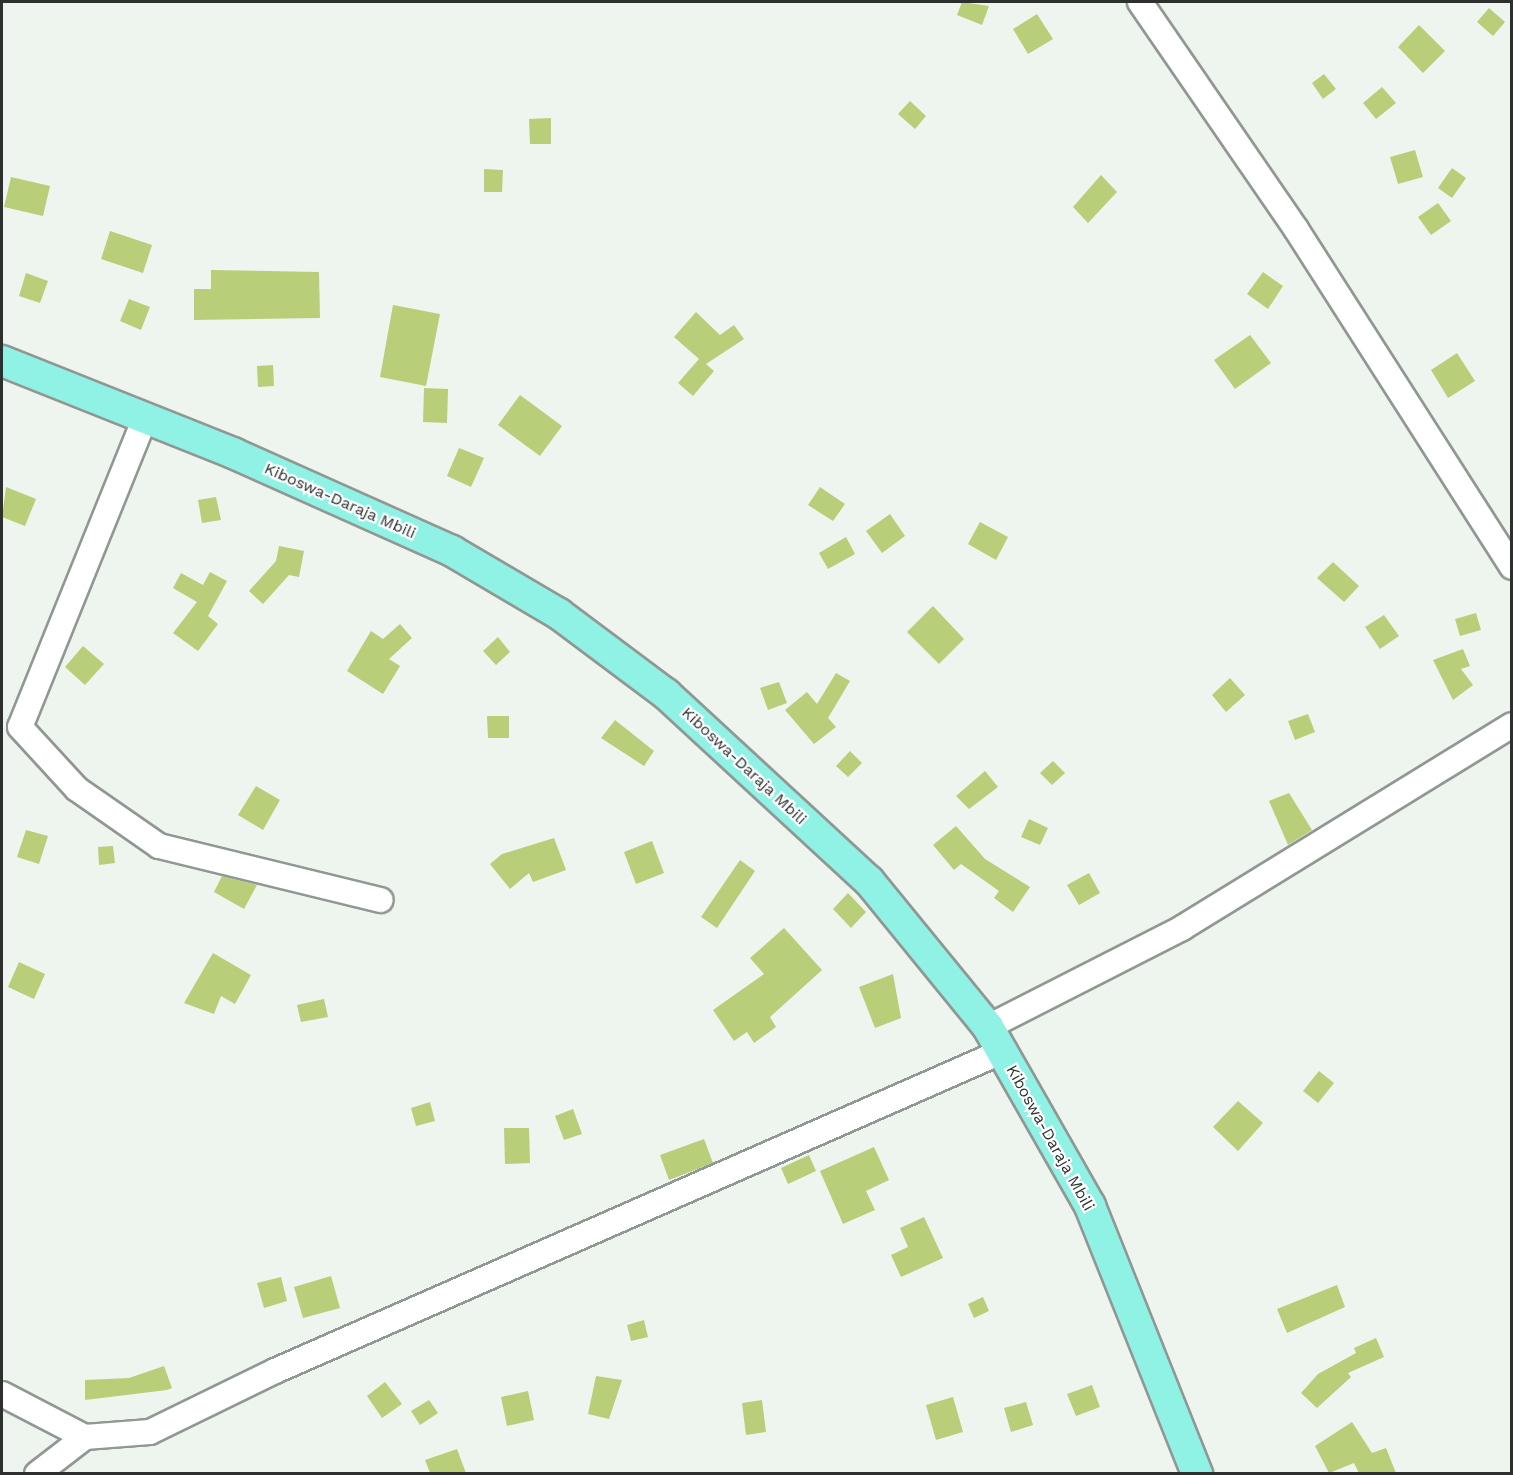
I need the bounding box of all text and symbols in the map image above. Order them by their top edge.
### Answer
street label: Kiboswa-Daraja Mbili [261,459,419,543]
street label: Kiboswa-Daraja Mbili [677,703,811,829]
street label: Kiboswa-Daraja Mbili [1002,1062,1098,1214]

